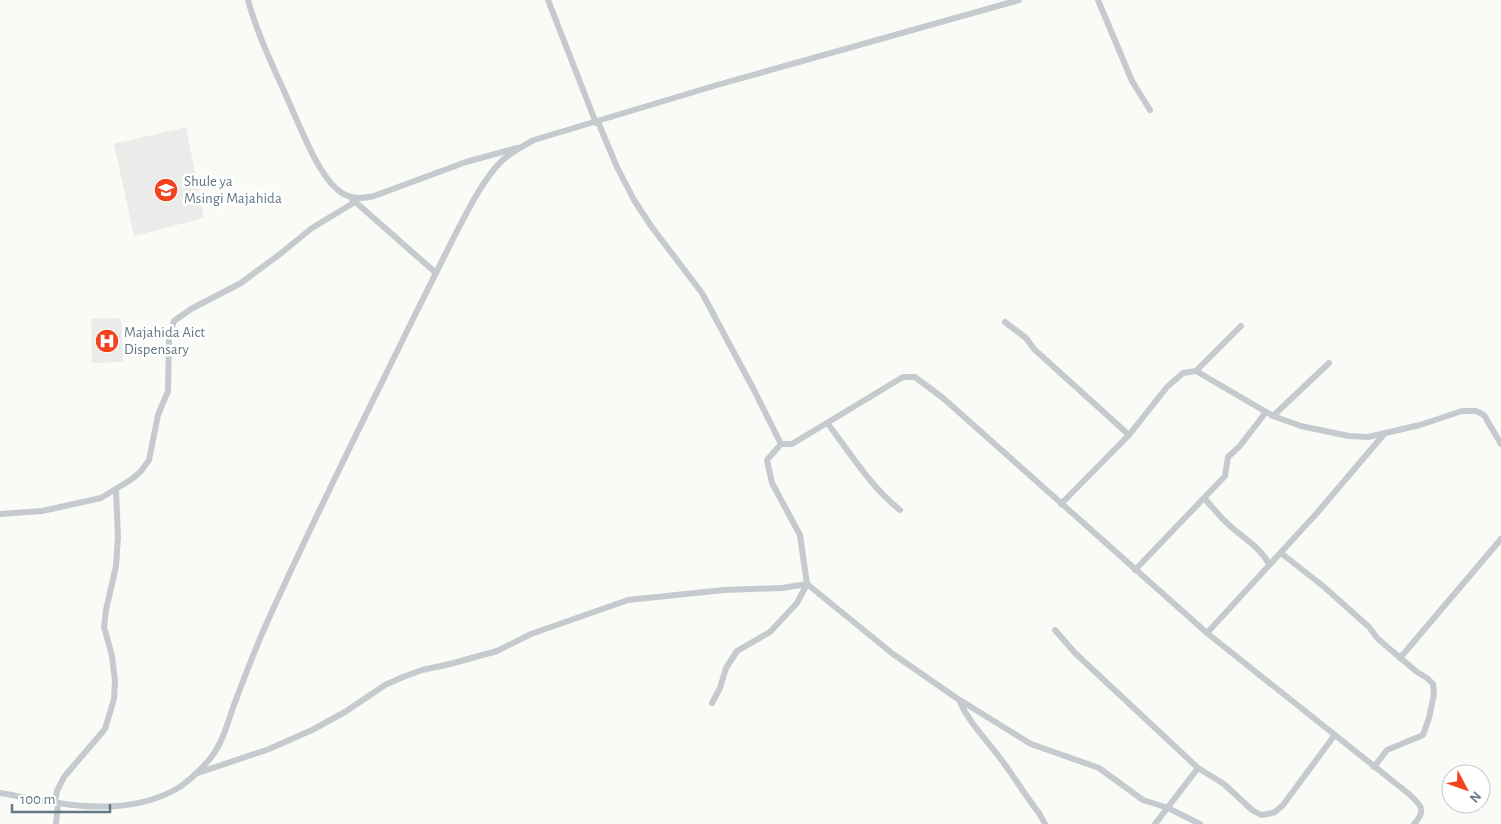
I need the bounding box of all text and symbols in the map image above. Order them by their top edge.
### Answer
place label: Shule ya Msingi Majahida [184,174,282,206]
school or university icon: Shule ya Msingi Majahida [153,177,179,203]
place label: Majahida Aict Dispensary [124,325,205,357]
hospital icon: Majahida Aict Dispensary [94,328,120,354]
north arrow [1441,764,1491,814]
scale bar [12,782,110,814]
text: N [1467,789,1484,805]
text: 100 m [20,792,55,807]

